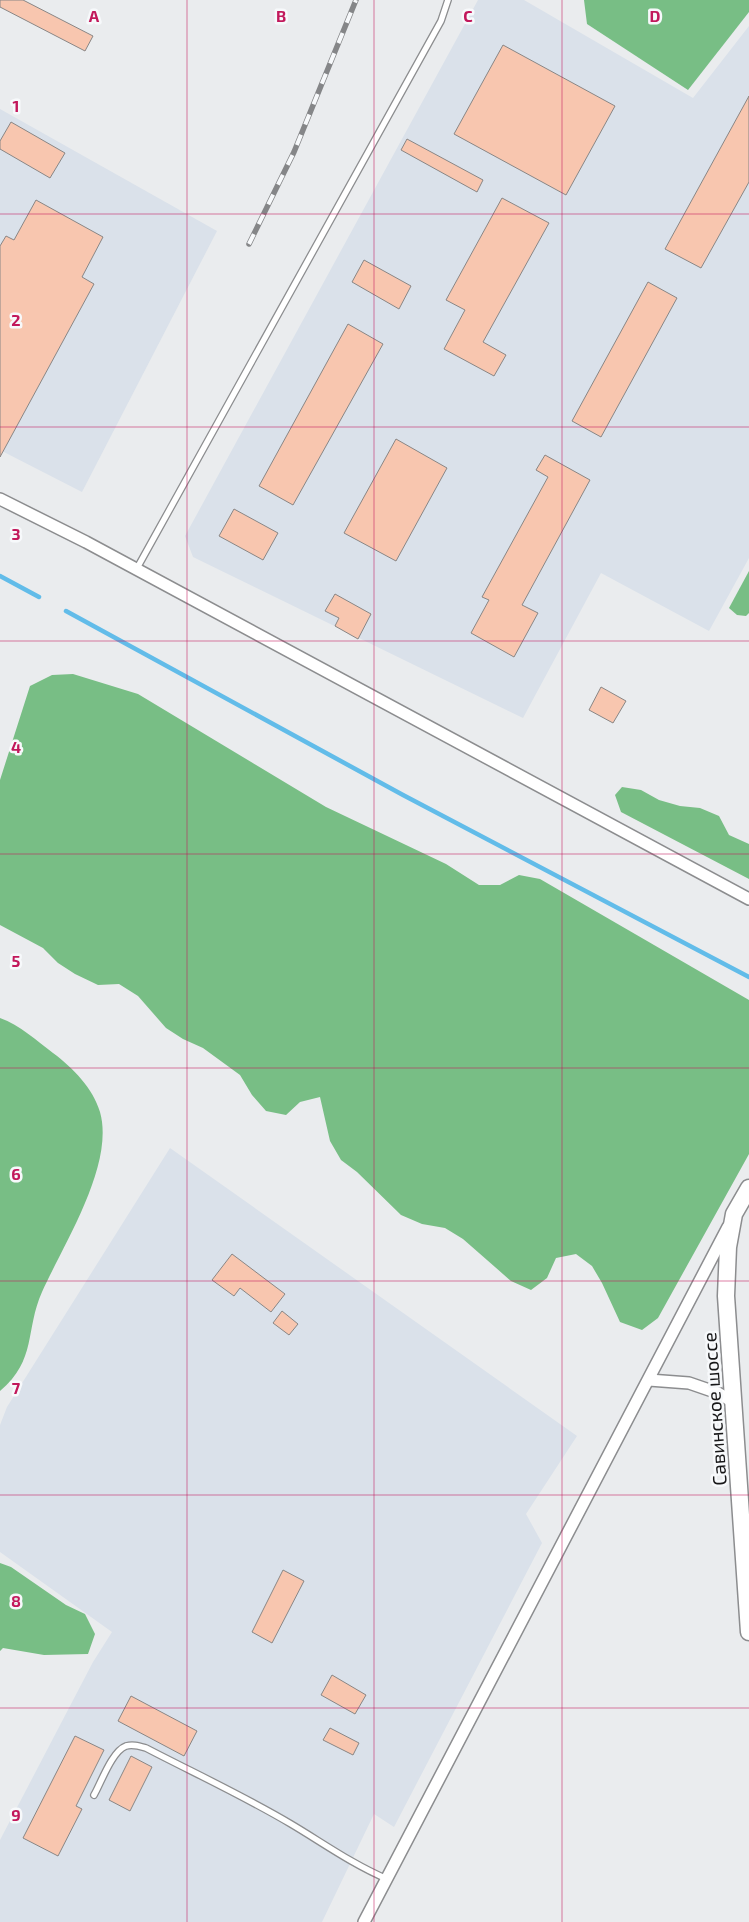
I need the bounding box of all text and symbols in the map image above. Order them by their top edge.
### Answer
text: A [89,6,100,25]
text: B [276,6,286,25]
text: C [463,6,473,25]
text: D [650,6,661,25]
text: 1 [13,96,19,115]
text: 2 [11,310,21,329]
text: 3 [11,524,21,543]
text: 4 [11,737,21,756]
text: 5 [12,951,21,970]
text: 6 [11,1164,21,1183]
street label: Савинское шоссе [697,1332,731,1486]
text: 7 [12,1378,21,1397]
text: 8 [11,1591,21,1610]
text: 9 [11,1805,21,1824]

